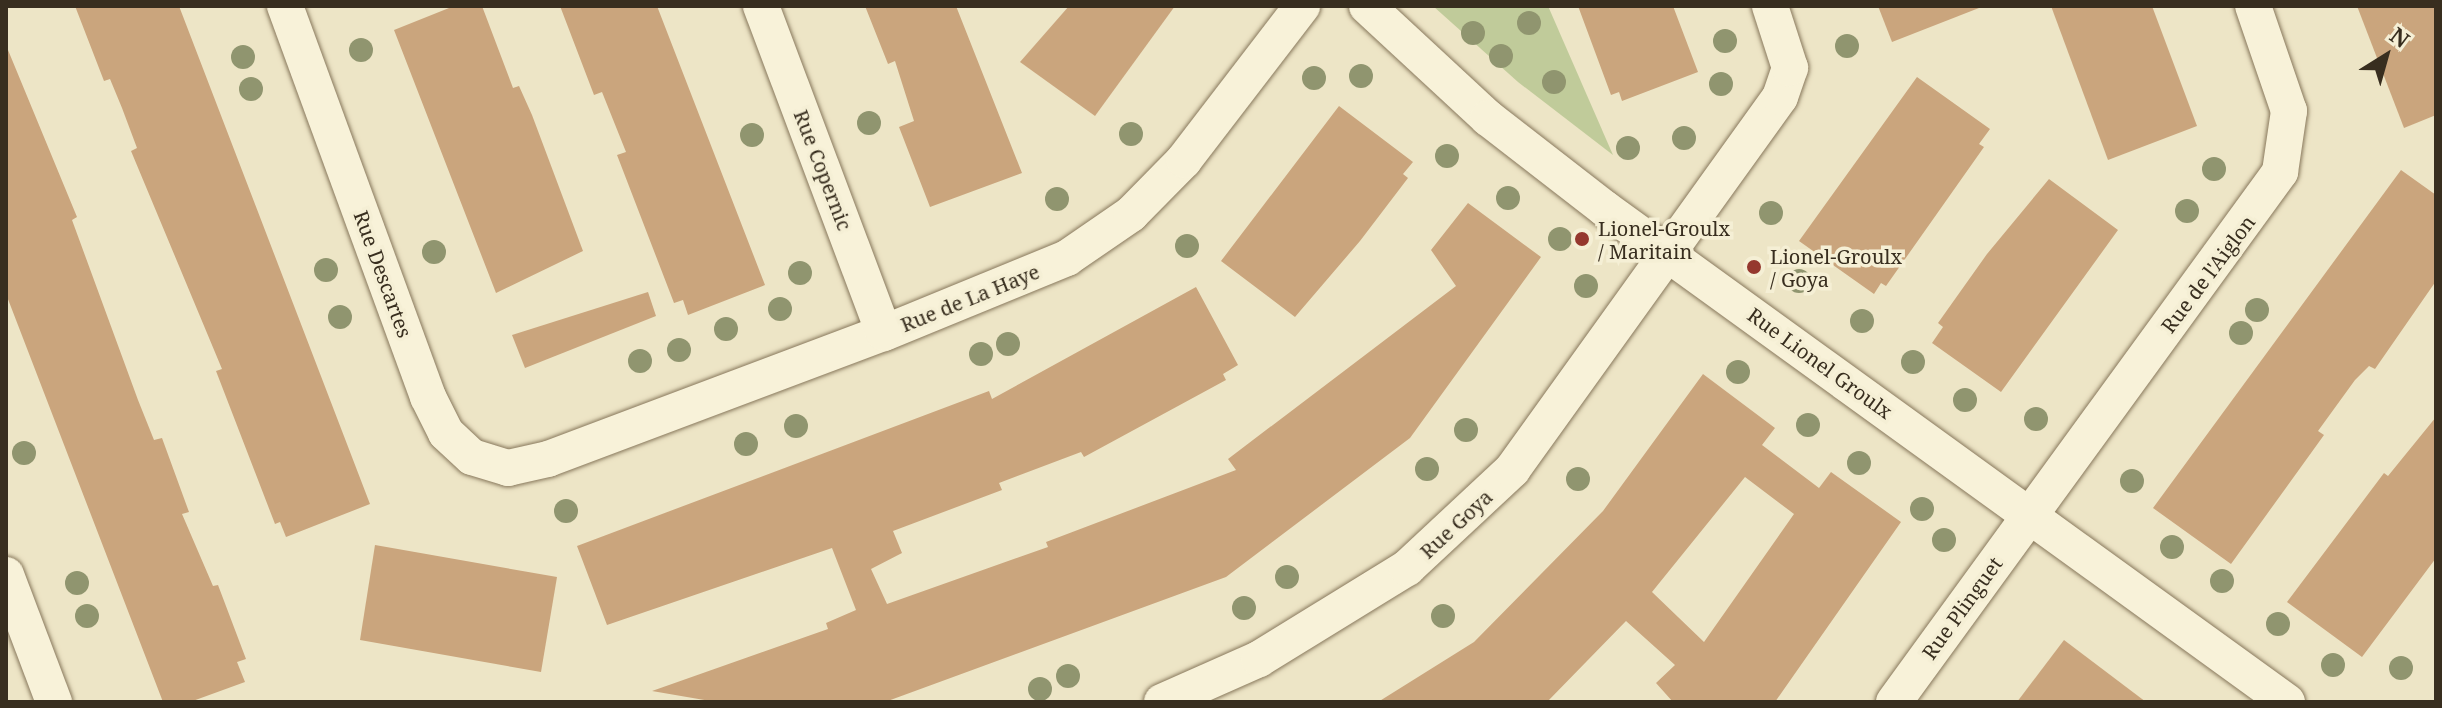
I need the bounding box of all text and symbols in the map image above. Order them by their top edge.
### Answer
north arrow [2346,16,2426,96]
text: N [2384,20,2416,54]
street label: Rue Copernic [789,106,857,234]
street label: Rue Descartes [349,207,417,341]
street label: Rue de l'Aiglon [2156,211,2260,337]
place label: Lionel-Groulx / Maritain [1598,216,1730,263]
marker: Lionel-Groulx / Maritain [1573,230,1591,248]
place label: Lionel-Groulx / Goya [1770,244,1902,291]
marker: Lionel-Groulx / Goya [1745,258,1763,276]
street label: Rue de La Haye [897,259,1043,337]
street label: Rue Lionel Groulx [1743,303,1897,423]
street label: Rue Goya [1415,485,1497,563]
street label: Rue Plinguet [1917,552,2007,664]

